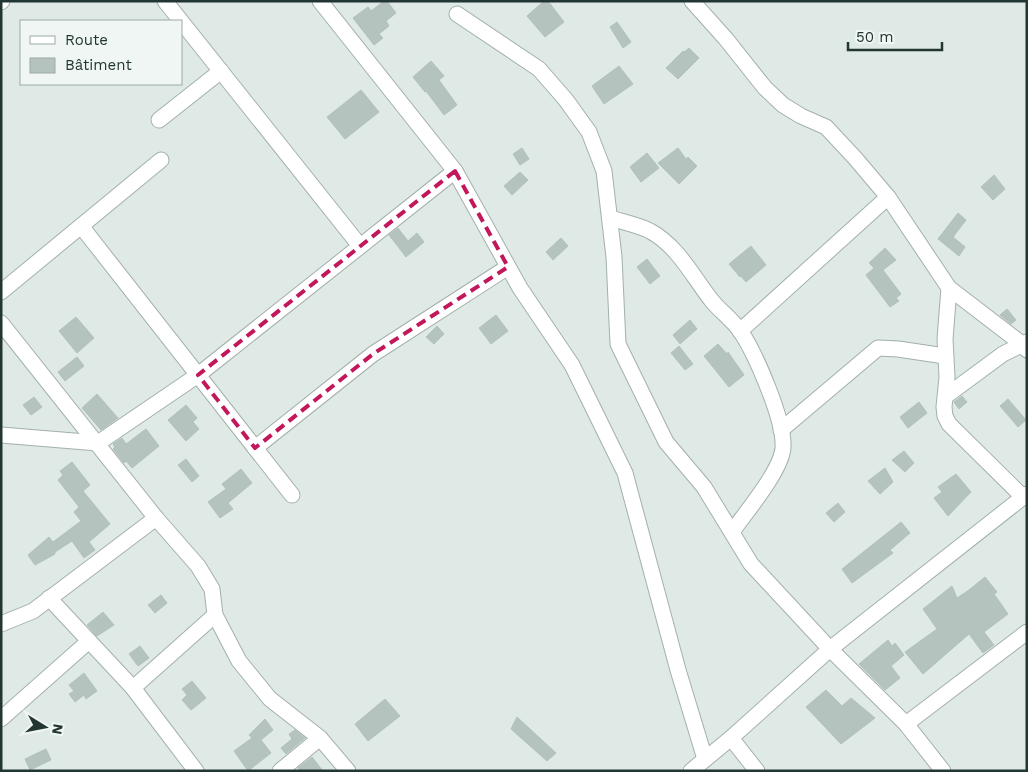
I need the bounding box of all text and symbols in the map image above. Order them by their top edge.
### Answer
legend [20,20,182,85]
scale bar [848,20,942,52]
text: 50 m [856,28,893,46]
text: Route [65,31,108,49]
text: Bâtiment [65,56,132,74]
north arrow [20,702,70,752]
text: N [49,723,67,736]

